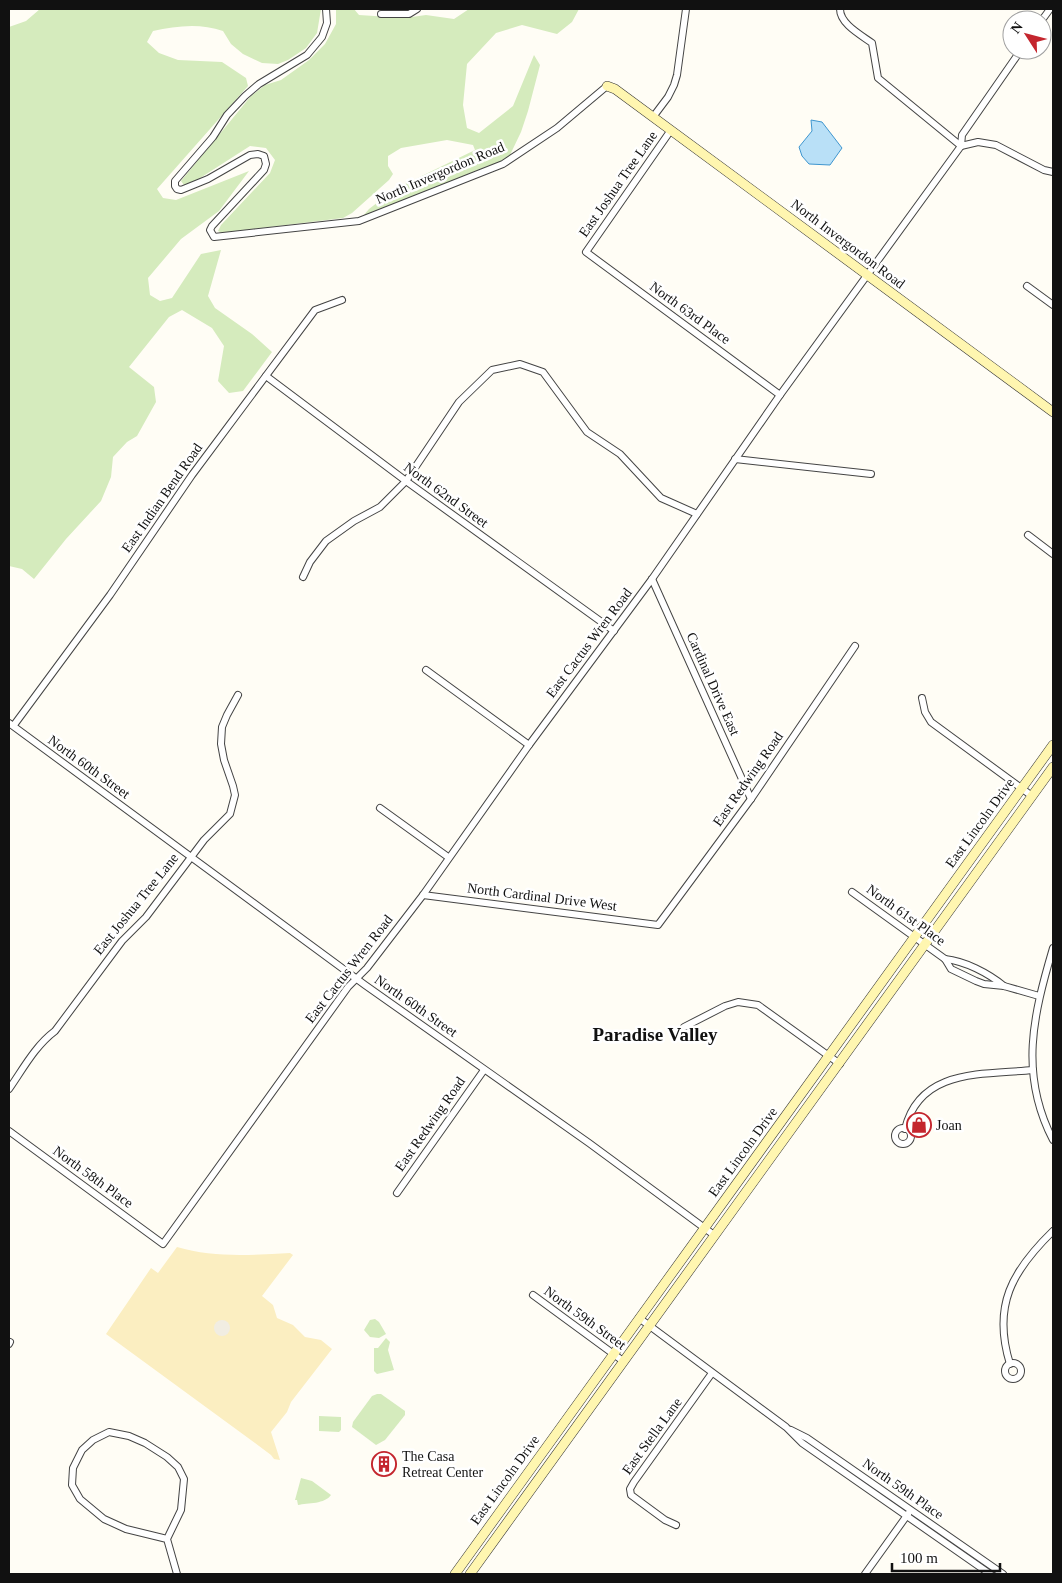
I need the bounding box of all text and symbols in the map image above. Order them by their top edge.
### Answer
north arrow [1002,10,1052,60]
text: N [1008,19,1026,36]
street label: East Joshua Tree Lane [576,128,660,240]
street label: North Invergordon Road [373,139,507,207]
street label: North Invergordon Road [788,196,908,292]
street label: North 63rd Place [647,279,733,347]
street label: East Indian Bend Road [119,441,205,555]
street label: North 62nd Street [401,459,491,531]
street label: East Cactus Wren Road [543,586,635,700]
street label: Cardinal Drive East [684,630,743,738]
street label: East Redwing Road [710,729,786,829]
street label: North 60th Street [45,732,133,802]
street label: East Lincoln Drive [943,775,1017,871]
street label: East Joshua Tree Lane [91,850,181,958]
street label: North Cardinal Drive West [466,880,618,914]
street label: North 61st Place [864,882,948,948]
street label: East Cactus Wren Road [302,912,396,1026]
street label: North 60th Street [372,972,460,1040]
district label: Paradise Valley [592,1024,718,1045]
street label: East Redwing Road [392,1074,468,1174]
street label: East Lincoln Drive [706,1104,780,1200]
shop icon: Joan [906,1112,932,1138]
place label: Joan [936,1118,962,1133]
street label: North 58th Place [50,1143,136,1211]
street label: North 59th Street [541,1283,629,1353]
street label: East Stella Lane [619,1395,685,1477]
street label: East Lincoln Drive [468,1432,542,1528]
place label: The Casa Retreat Center [402,1449,484,1480]
building icon: The Casa Retreat Center [371,1451,397,1477]
street label: North 59th Place [860,1456,946,1522]
scale bar [892,1540,1000,1572]
text: 100 m [900,1550,938,1566]

